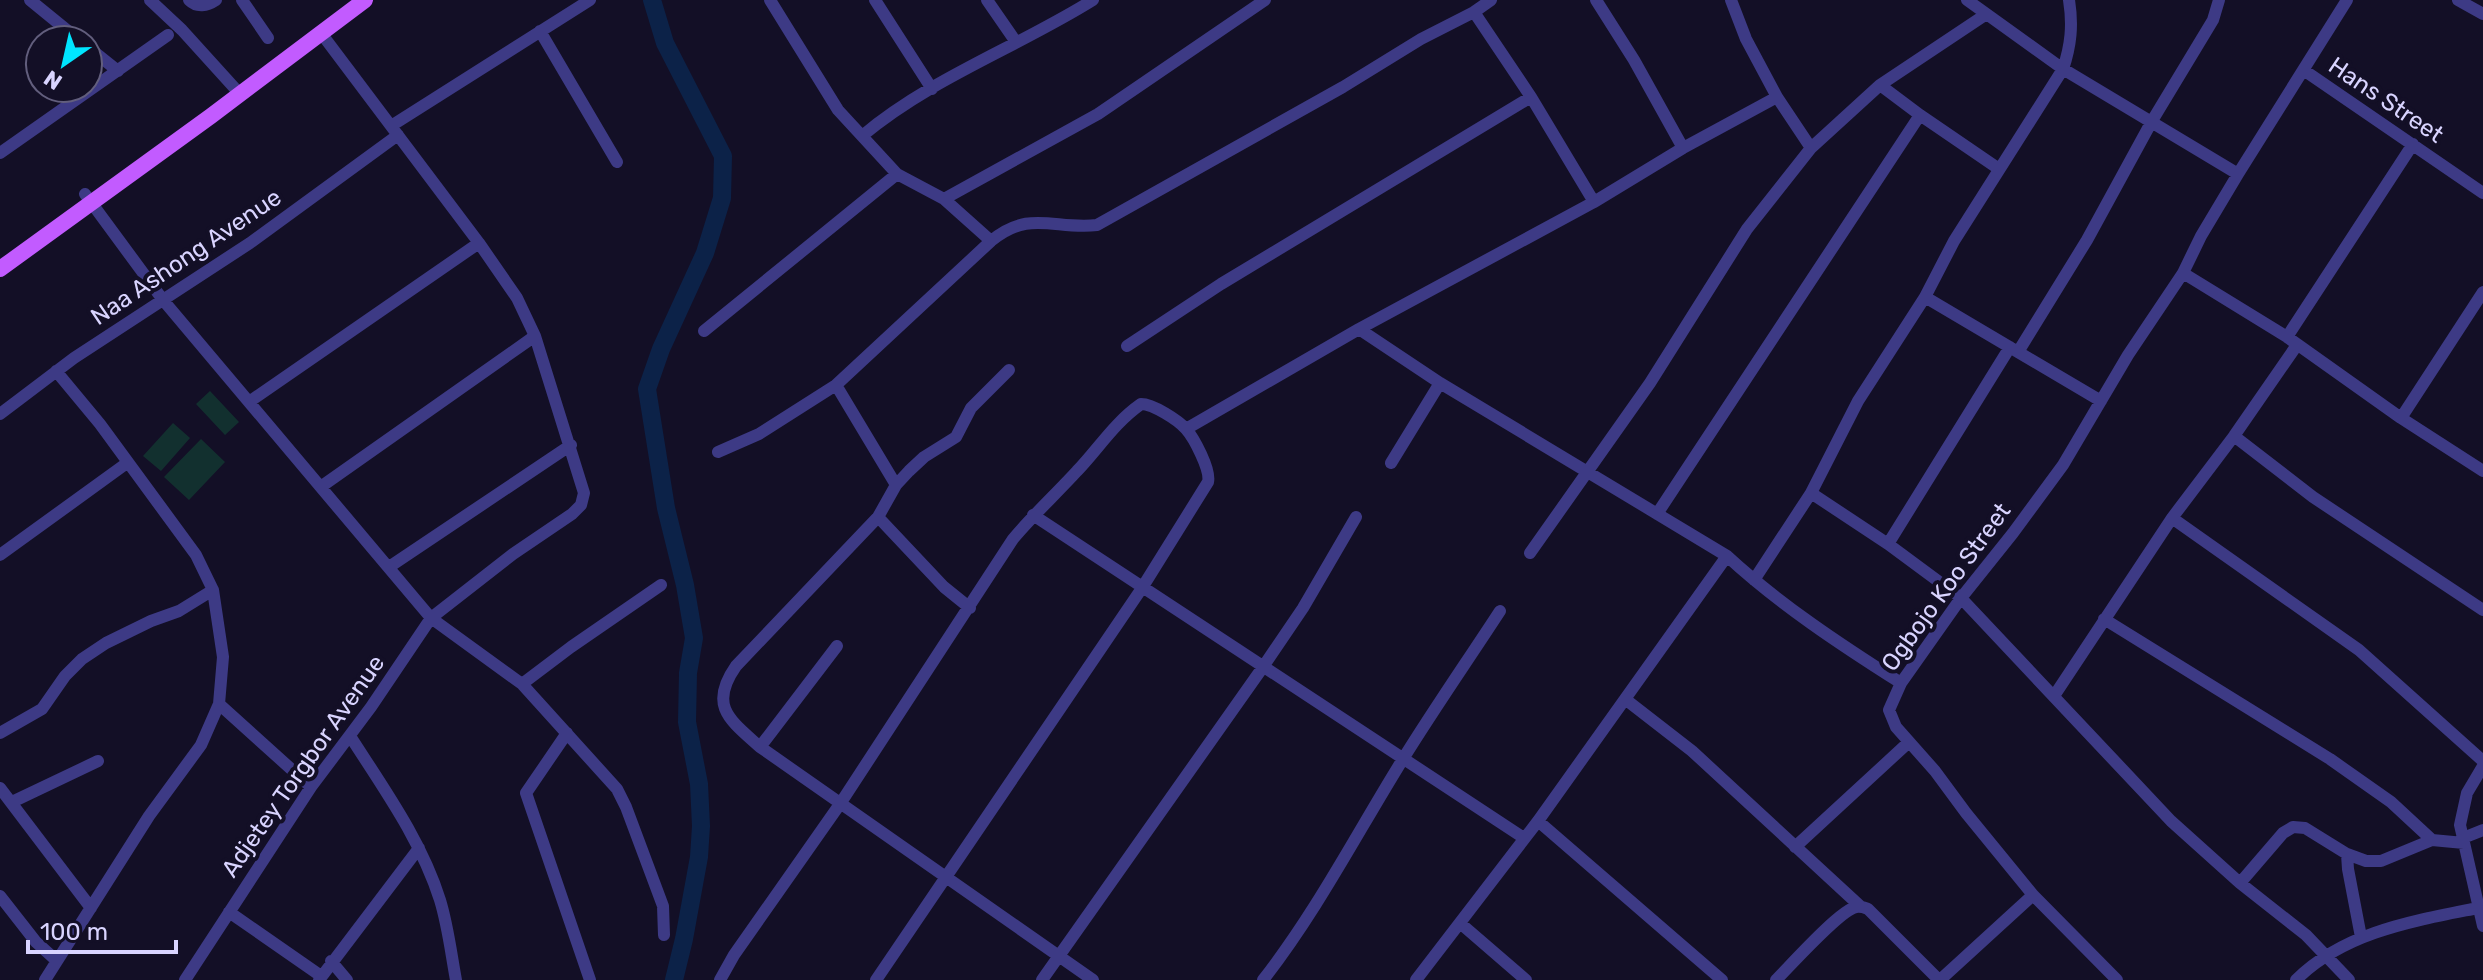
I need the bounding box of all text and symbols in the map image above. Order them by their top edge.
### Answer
north arrow [24,24,104,104]
street label: Hans Street [2323,51,2449,149]
text: N [39,65,67,96]
street label: Naa Ashong Avenue [86,183,286,331]
street label: Ogbojo Koo Street [1876,497,2016,677]
street label: Adjetey Torgbor Avenue [216,650,390,882]
scale bar [28,904,176,954]
text: 100 m [40,918,108,946]

